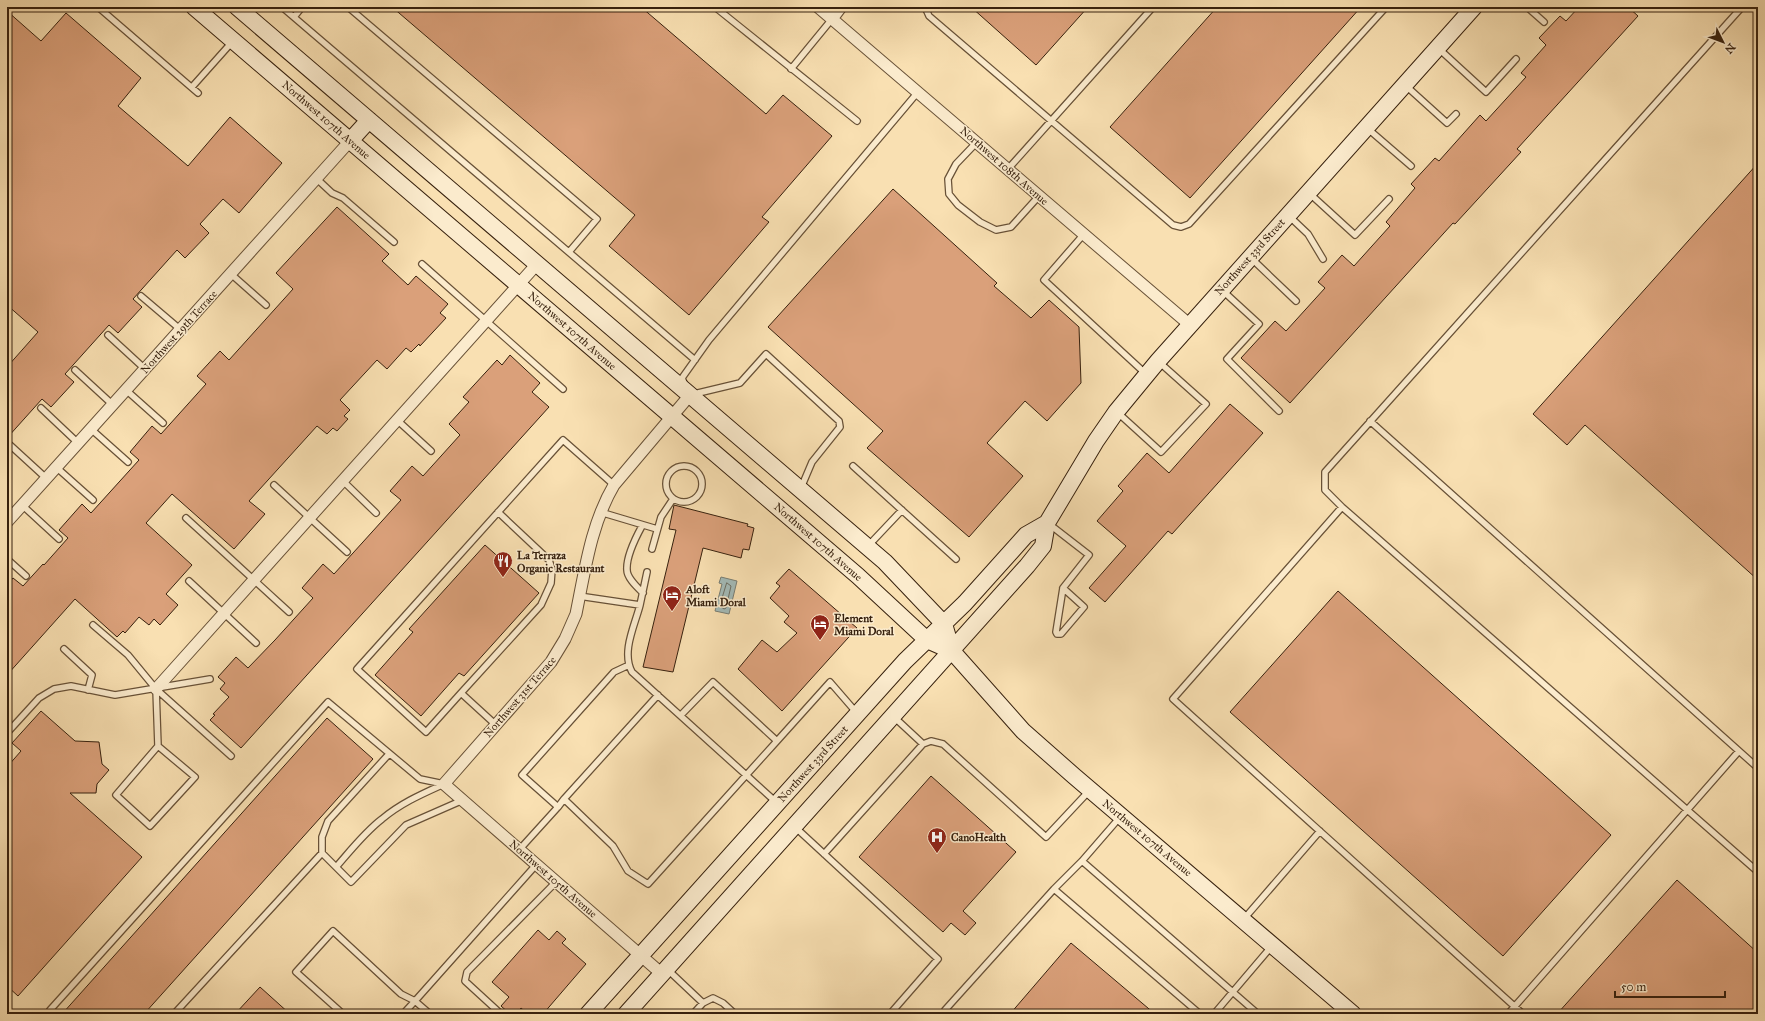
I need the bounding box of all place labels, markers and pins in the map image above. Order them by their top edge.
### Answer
place label: La Terraza Organic Restaurant [517,549,605,575]
restaurant icon: La Terraza Organic Restaurant [492,550,514,578]
place label: Aloft Miami Doral [685,583,747,609]
hotel icon: Aloft Miami Doral [661,584,683,612]
place label: Element Miami Doral [834,612,895,638]
hotel icon: Element Miami Doral [809,613,831,641]
hospital icon: CanoHealth [926,826,948,854]
place label: CanoHealth [951,831,1007,844]

